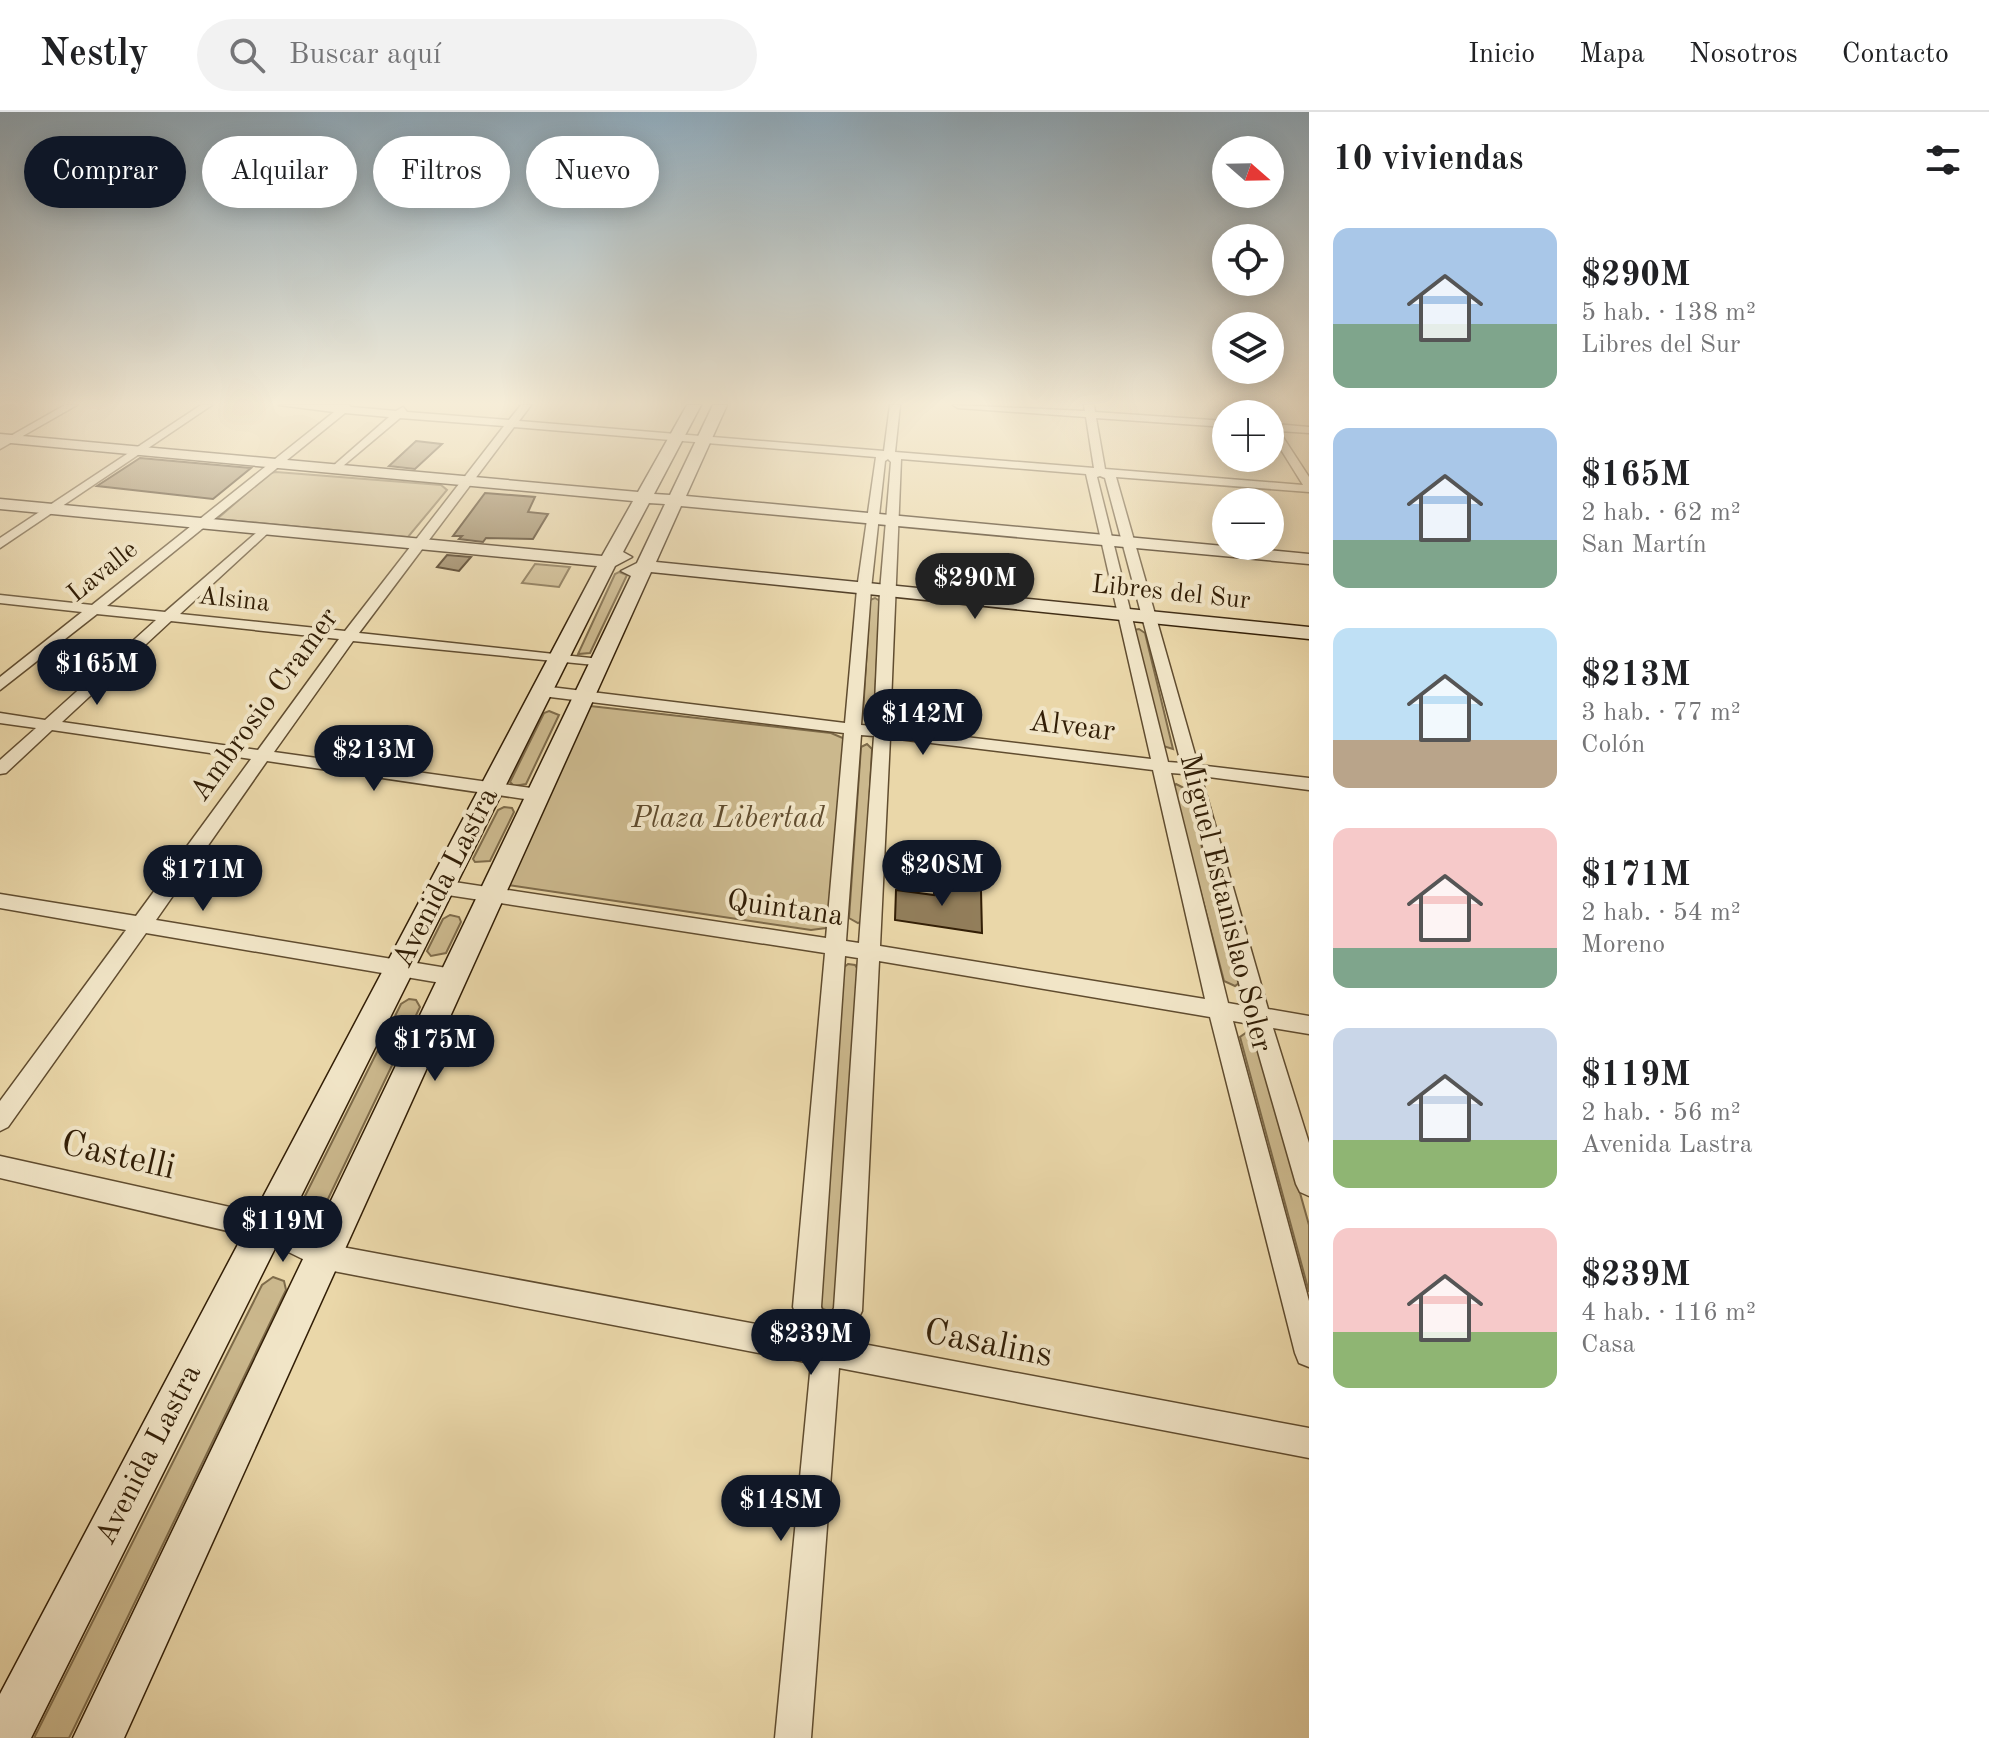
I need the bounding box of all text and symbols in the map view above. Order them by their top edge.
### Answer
search box [197,19,757,91]
icon: search [225,33,269,77]
text: Nestly [40,36,149,74]
text: Buscar aquí [289,40,441,70]
text: Inicio [1468,41,1535,69]
text: Mapa [1579,41,1645,69]
text: Nosotros [1689,41,1798,69]
text: Contacto [1842,41,1949,69]
chip: Comprar [24,136,186,208]
chip: Alquilar [202,136,357,208]
chip: Filtros [373,136,510,208]
chip: Nuevo [526,136,659,208]
north arrow [1212,136,1284,208]
map controls [1212,136,1284,560]
icon: filters [1921,138,1965,182]
text: 10 viviendas [1333,143,1523,177]
button: locate [1212,224,1284,296]
text: $290M [1581,259,1690,293]
icon: home [1397,260,1493,356]
text: 5 hab. · 138 m² [1581,300,1756,326]
button: layers [1212,312,1284,384]
text: Libres del Sur [1581,332,1740,358]
button: + [1212,400,1284,472]
text: $165M [1581,459,1690,493]
icon: home [1397,460,1493,556]
button: − [1212,488,1284,560]
text: 2 hab. · 62 m² [1581,500,1741,526]
text: San Martín [1581,532,1707,558]
street label: Lavalle [63,536,143,608]
pin: $290M [919,553,1031,621]
text: $290M [933,566,1017,592]
street label: Libres del Sur [1090,572,1252,614]
street label: Alsina [197,583,271,617]
street label: Ambrosio Cramer [185,603,345,807]
pin: $165M [41,639,153,707]
text: $165M [55,652,139,678]
text: $213M [1581,659,1690,693]
icon: home [1397,660,1493,756]
pin: $142M [867,689,979,757]
text: 3 hab. · 77 m² [1581,700,1741,726]
text: $142M [881,702,965,728]
street label: Alvear [1027,707,1117,747]
pin: $213M [318,725,430,793]
text: Colón [1581,732,1645,758]
text: $213M [332,738,416,764]
street label: Miguel Estanislao Soler [1173,751,1277,1055]
street label: Avenida Lastra [388,783,504,973]
park label: Plaza Libertad [630,804,826,834]
pin: $208M [886,840,998,908]
pin: $171M [147,845,259,913]
text: $208M [900,853,984,879]
text: $171M [161,858,245,884]
text: $171M [1581,859,1690,893]
icon: home [1397,860,1493,956]
street label: Quintana [725,886,846,932]
text: 2 hab. · 54 m² [1581,900,1741,926]
text: Moreno [1581,932,1665,958]
pin: $175M [379,1015,491,1083]
text: $175M [393,1028,477,1054]
text: $119M [1581,1059,1690,1093]
icon: home [1397,1060,1493,1156]
text: 2 hab. · 56 m² [1581,1100,1741,1126]
street label: Castelli [58,1126,178,1188]
text: Avenida Lastra [1581,1132,1753,1158]
pin: $119M [227,1196,339,1264]
text: $119M [241,1209,325,1235]
text: $239M [1581,1259,1690,1293]
icon: home [1397,1260,1493,1356]
text: 4 hab. · 116 m² [1581,1300,1756,1326]
pin: $239M [755,1309,867,1377]
street label: Casalins [921,1315,1055,1375]
text: $239M [769,1322,853,1348]
text: Casa [1581,1332,1635,1358]
street label: Avenida Lastra [91,1360,207,1550]
pin: $148M [725,1475,837,1543]
text: $148M [739,1488,823,1514]

